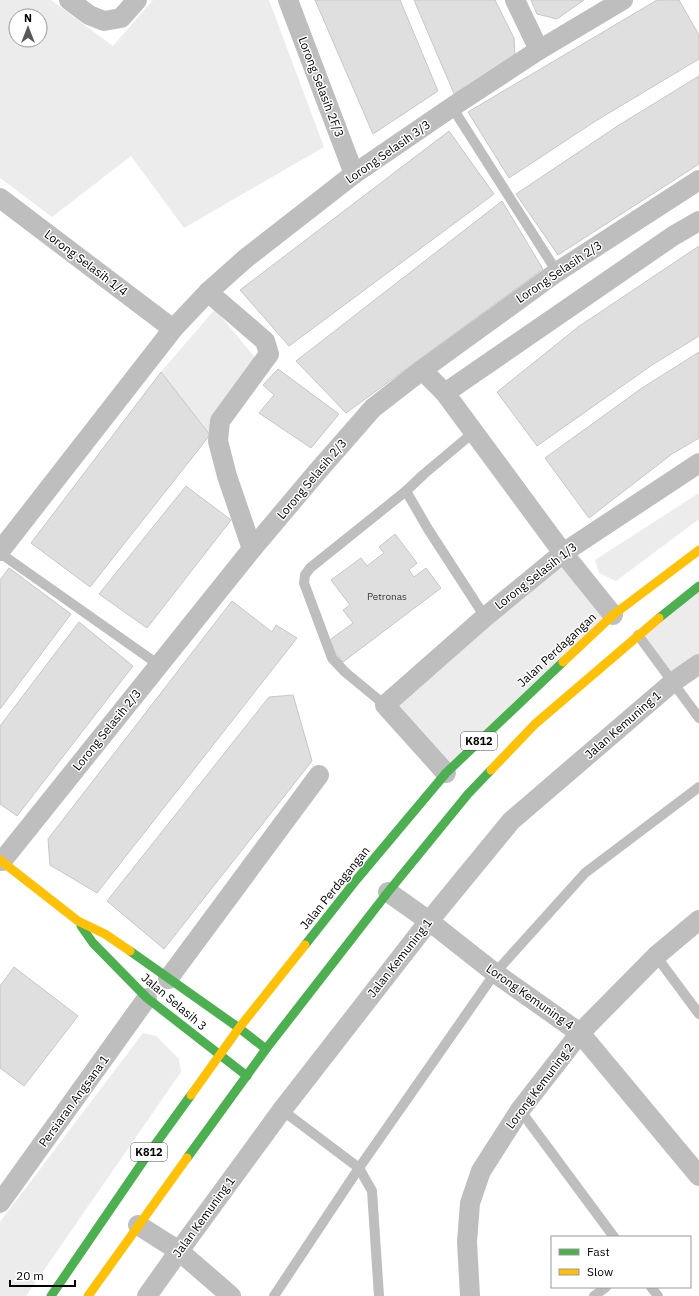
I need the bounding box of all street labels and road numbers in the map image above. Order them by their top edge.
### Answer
street label: Lorong Selasih 2F/3 [295,34,348,139]
street label: Lorong Selasih 3/3 [342,117,433,187]
street label: Lorong Selasih 1/4 [42,226,131,299]
street label: Lorong Selasih 2/3 [513,237,605,306]
street label: Lorong Selasih 2/3 [274,435,350,522]
street label: Lorong Selasih 1/3 [492,539,580,612]
street label: Jalan Perdagangan [514,609,599,690]
street label: Lorong Selasih 2/3 [69,686,144,773]
street label: Jalan Kemuning 1 [582,687,664,762]
road number: K812 [461,732,497,750]
street label: Jalan Perdagangan [297,843,373,932]
street label: Jalan Kemuning 1 [364,915,435,1000]
street label: Lorong Kemuning 4 [483,961,577,1033]
street label: Jalan Selasih 3 [139,970,210,1033]
street label: Lorong Kemuning 2 [502,1040,577,1132]
street label: Persiaran Angsana 1 [35,1052,112,1150]
road number: K812 [131,1143,167,1161]
street label: Jalan Kemuning 1 [169,1173,238,1260]

